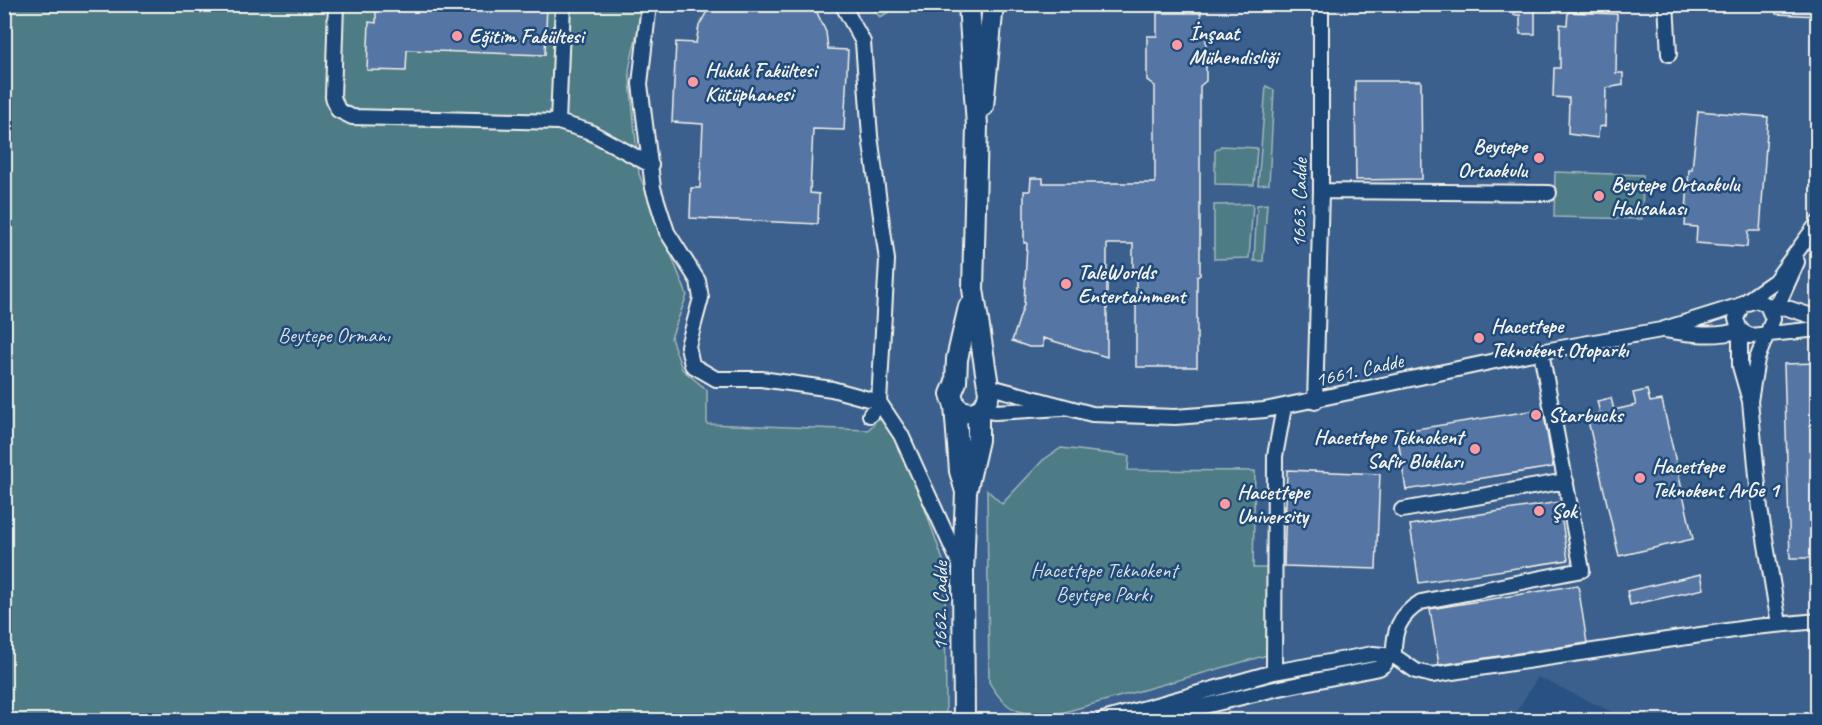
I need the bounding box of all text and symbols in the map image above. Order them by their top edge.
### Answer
place label: İnşaat Mühendisliği [1189,20,1281,70]
place label: Eğitim Fakültesi [469,23,586,49]
marker: Eğitim Fakültesi [450,29,464,43]
marker: İnşaat Mühendisliği [1170,38,1184,52]
place label: Hukuk Fakültesi Kütüphanesi [705,57,819,107]
marker: Hukuk Fakültesi Kütüphanesi [686,75,700,89]
place label: Beytepe Ortaokulu [1458,133,1529,183]
marker: Beytepe Ortaokulu [1532,151,1546,165]
street label: 1663. Cadde [1285,157,1313,248]
place label: Beytepe Ortaokulu Halısahası [1611,171,1742,221]
marker: Beytepe Ortaokulu Halısahası [1592,189,1606,203]
place label: TaleWorlds Entertainment [1078,259,1188,309]
marker: TaleWorlds Entertainment [1059,277,1073,291]
place label: Hacettepe Teknokent Otoparkı [1491,313,1630,363]
park label: Beytepe Ormanı [278,322,391,348]
marker: Hacettepe Teknokent Otoparkı [1472,331,1486,345]
street label: 1661. Cadde [1312,347,1407,393]
place label: Starbucks [1548,402,1625,428]
marker: Starbucks [1529,408,1543,422]
place label: Hacettepe Teknokent Safir Blokları [1314,424,1466,474]
marker: Hacettepe Teknokent Safir Blokları [1468,442,1482,456]
place label: Hacettepe Teknokent ArGe 1 [1652,453,1781,503]
marker: Hacettepe Teknokent ArGe 1 [1633,471,1647,485]
place label: Hacettepe University [1237,479,1311,529]
marker: Hacettepe University [1218,497,1232,511]
place label: Şok [1551,498,1579,524]
marker: Şok [1532,504,1546,518]
park label: Hacettepe Teknokent Beytepe Parkı [1031,557,1180,607]
street label: 1662. Cadde [927,560,953,651]

